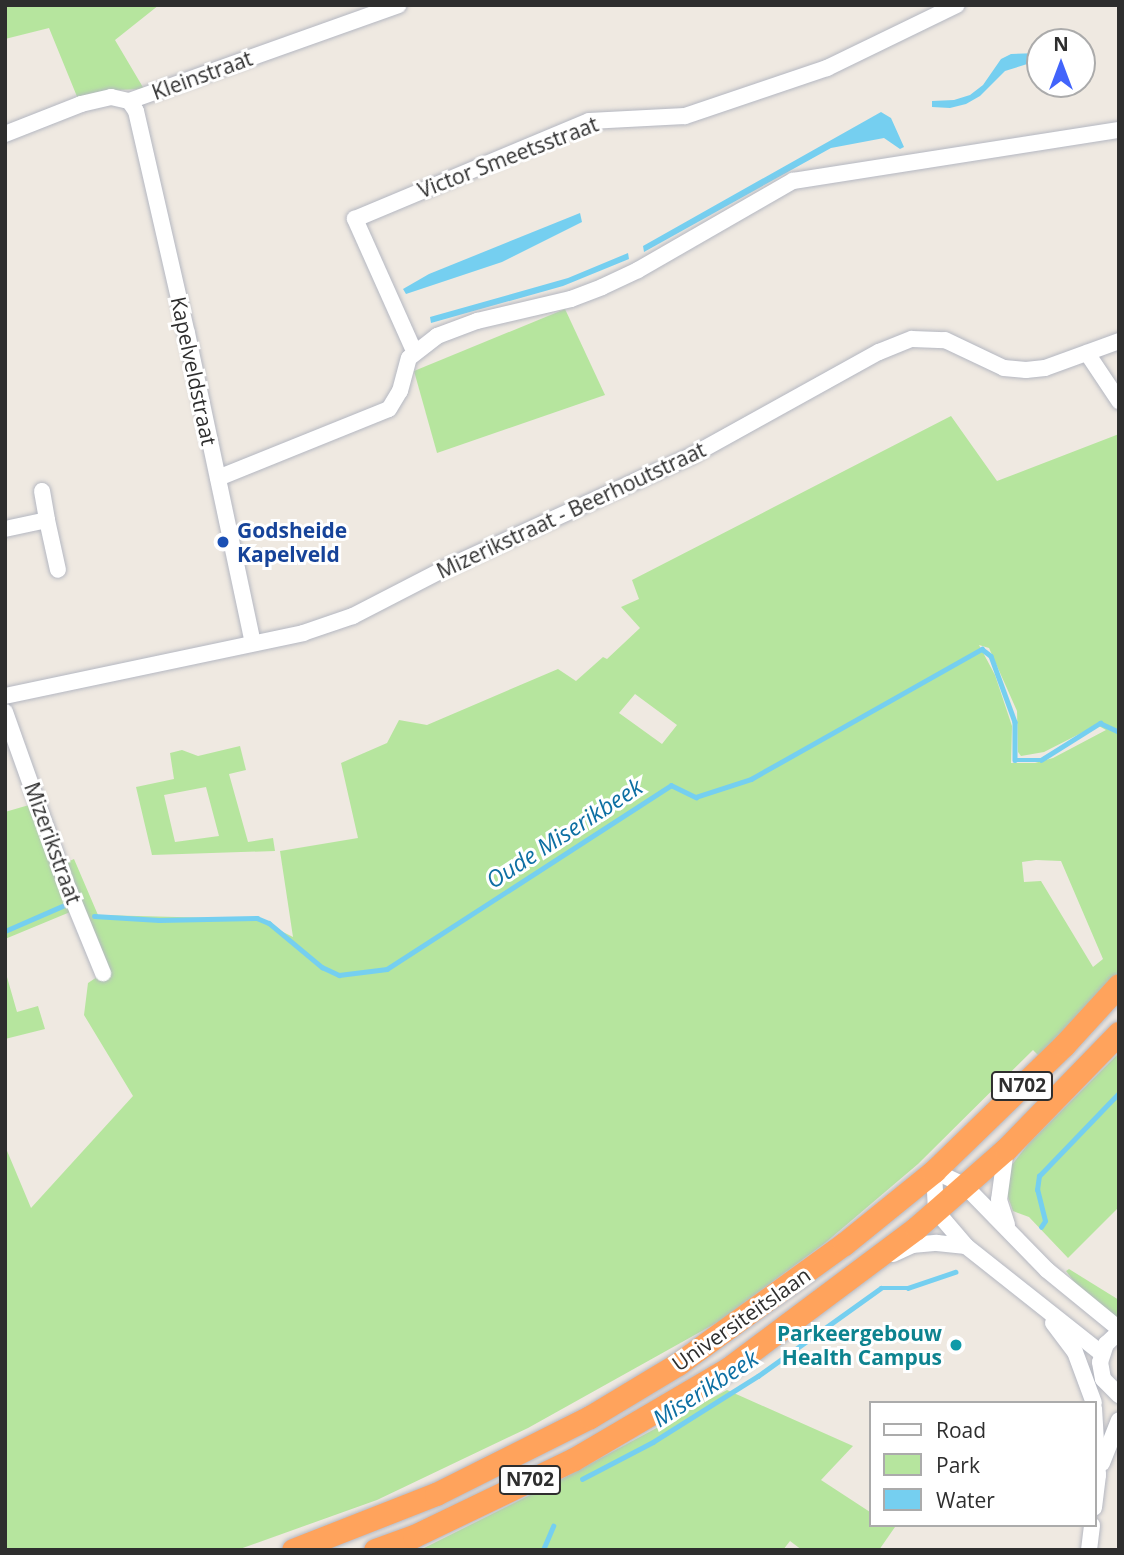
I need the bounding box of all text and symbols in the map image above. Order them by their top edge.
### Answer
north arrow [1026,28,1096,98]
text: N [1053,31,1069,57]
street label: Kleinstraat [148,45,256,105]
street label: Victor Smeetsstraat [414,111,602,203]
street label: Kapelveldstraat [166,294,222,448]
street label: Mizerikstraat - Beerhoutstraat [433,436,709,584]
place label: Godsheide Kapelveld [237,517,347,567]
marker: Godsheide Kapelveld [215,534,231,550]
water label: Oude Miserikbeek [481,772,647,894]
street label: Mizerikstraat [19,779,87,907]
road number: N702 [990,1070,1054,1102]
street label: Universiteitslaan [667,1262,815,1376]
place label: Parkeergebouw Health Campus [777,1320,942,1370]
marker: Parkeergebouw Health Campus [948,1337,964,1353]
water label: Miserikbeek [647,1344,763,1432]
legend [869,1401,1096,1527]
text: Road [936,1416,986,1444]
text: Park [936,1451,980,1479]
road number: N702 [498,1464,562,1496]
text: Water [936,1486,995,1514]

